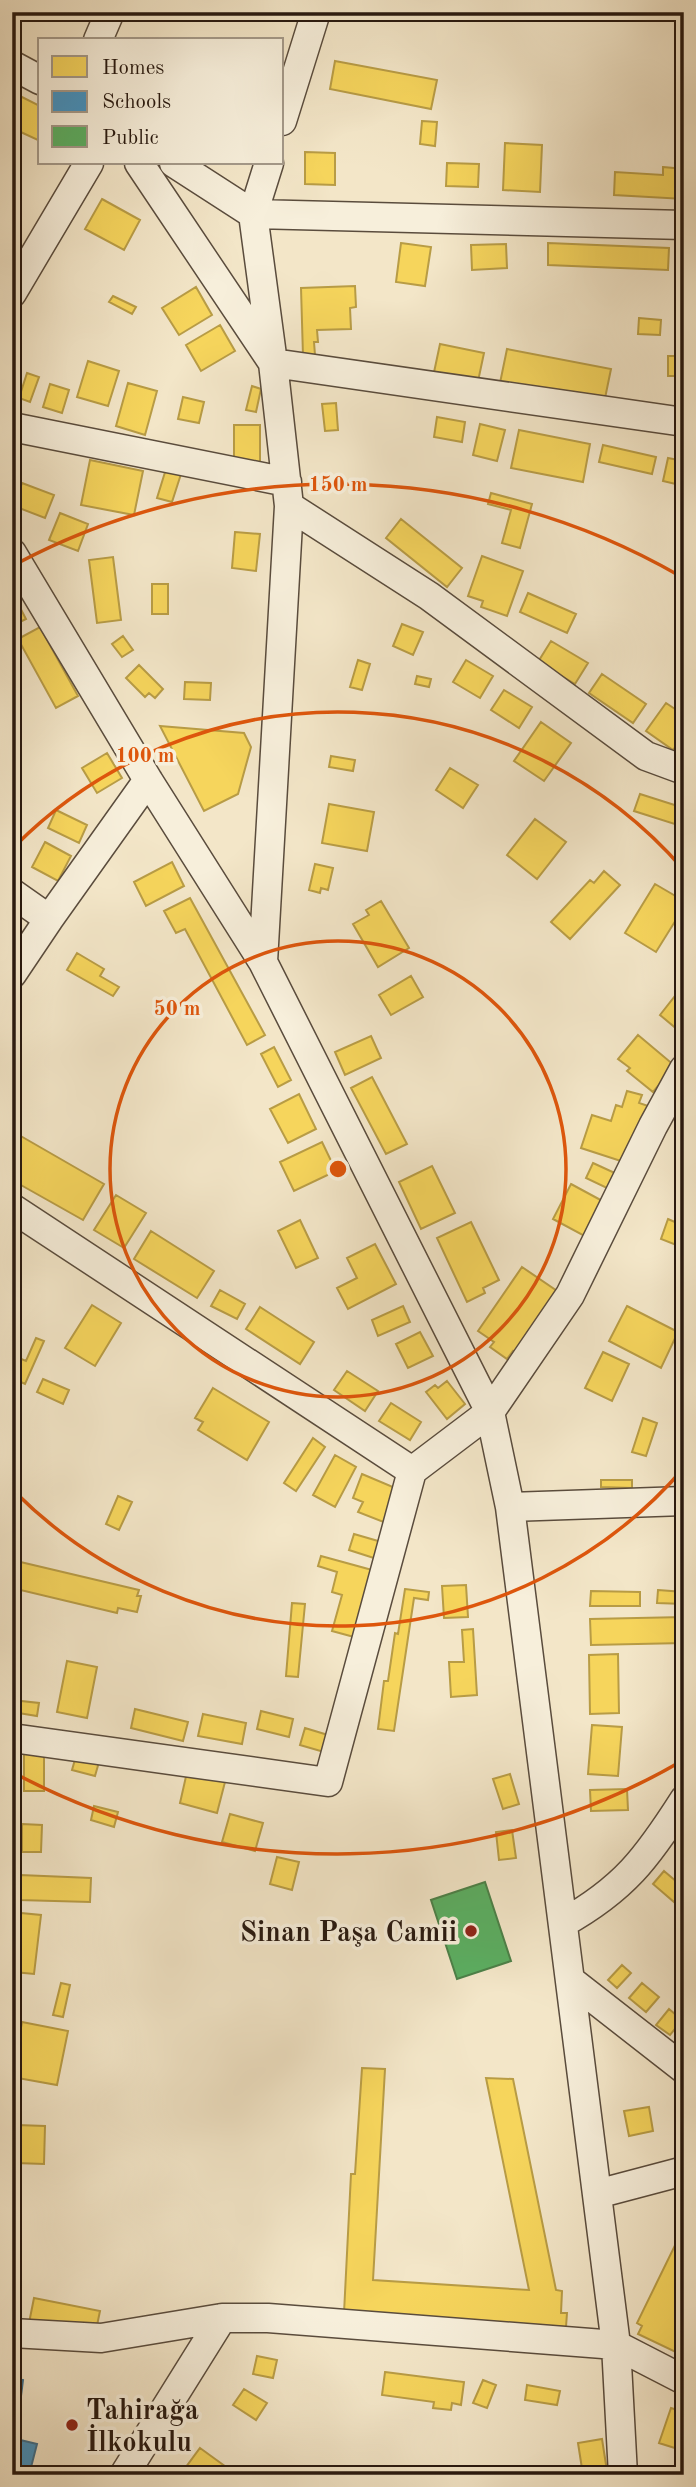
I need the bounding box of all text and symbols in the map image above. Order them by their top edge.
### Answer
legend [38,38,284,164]
text: Homes [102,58,164,79]
text: Schools [102,92,171,113]
text: Public [102,128,159,149]
text: 150 m [308,475,368,496]
text: 100 m [115,746,175,767]
text: 50 m [153,999,201,1020]
centre of rings [326,1157,350,1181]
place label: Sinan Paşa Camii [240,1920,457,1948]
marker: Sinan Paşa Camii [463,1923,479,1939]
place label: Tahirağa İlkokulu [86,2398,199,2458]
marker: Tahirağa İlkokulu [64,2417,80,2433]

